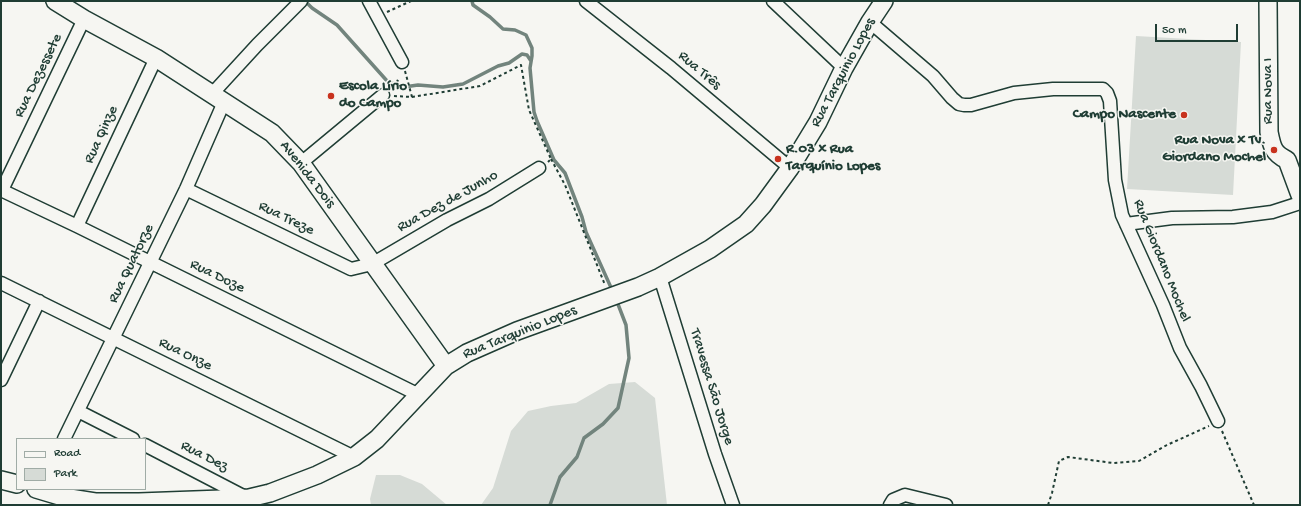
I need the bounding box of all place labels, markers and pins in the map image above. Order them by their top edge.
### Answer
place label: Escola Lírio do Campo [339,78,407,113]
marker: Escola Lírio do Campo [326,91,336,101]
place label: Campo Nascente [1073,106,1176,124]
marker: Campo Nascente [1179,110,1189,120]
place label: Rua Nova x Tv. Giordano Mochel [1162,132,1266,167]
place label: R.03 x Rua Tarquínio Lopes [786,141,880,176]
marker: Rua Nova x Tv. Giordano Mochel [1269,145,1279,155]
marker: R.03 x Rua Tarquínio Lopes [773,154,783,164]

